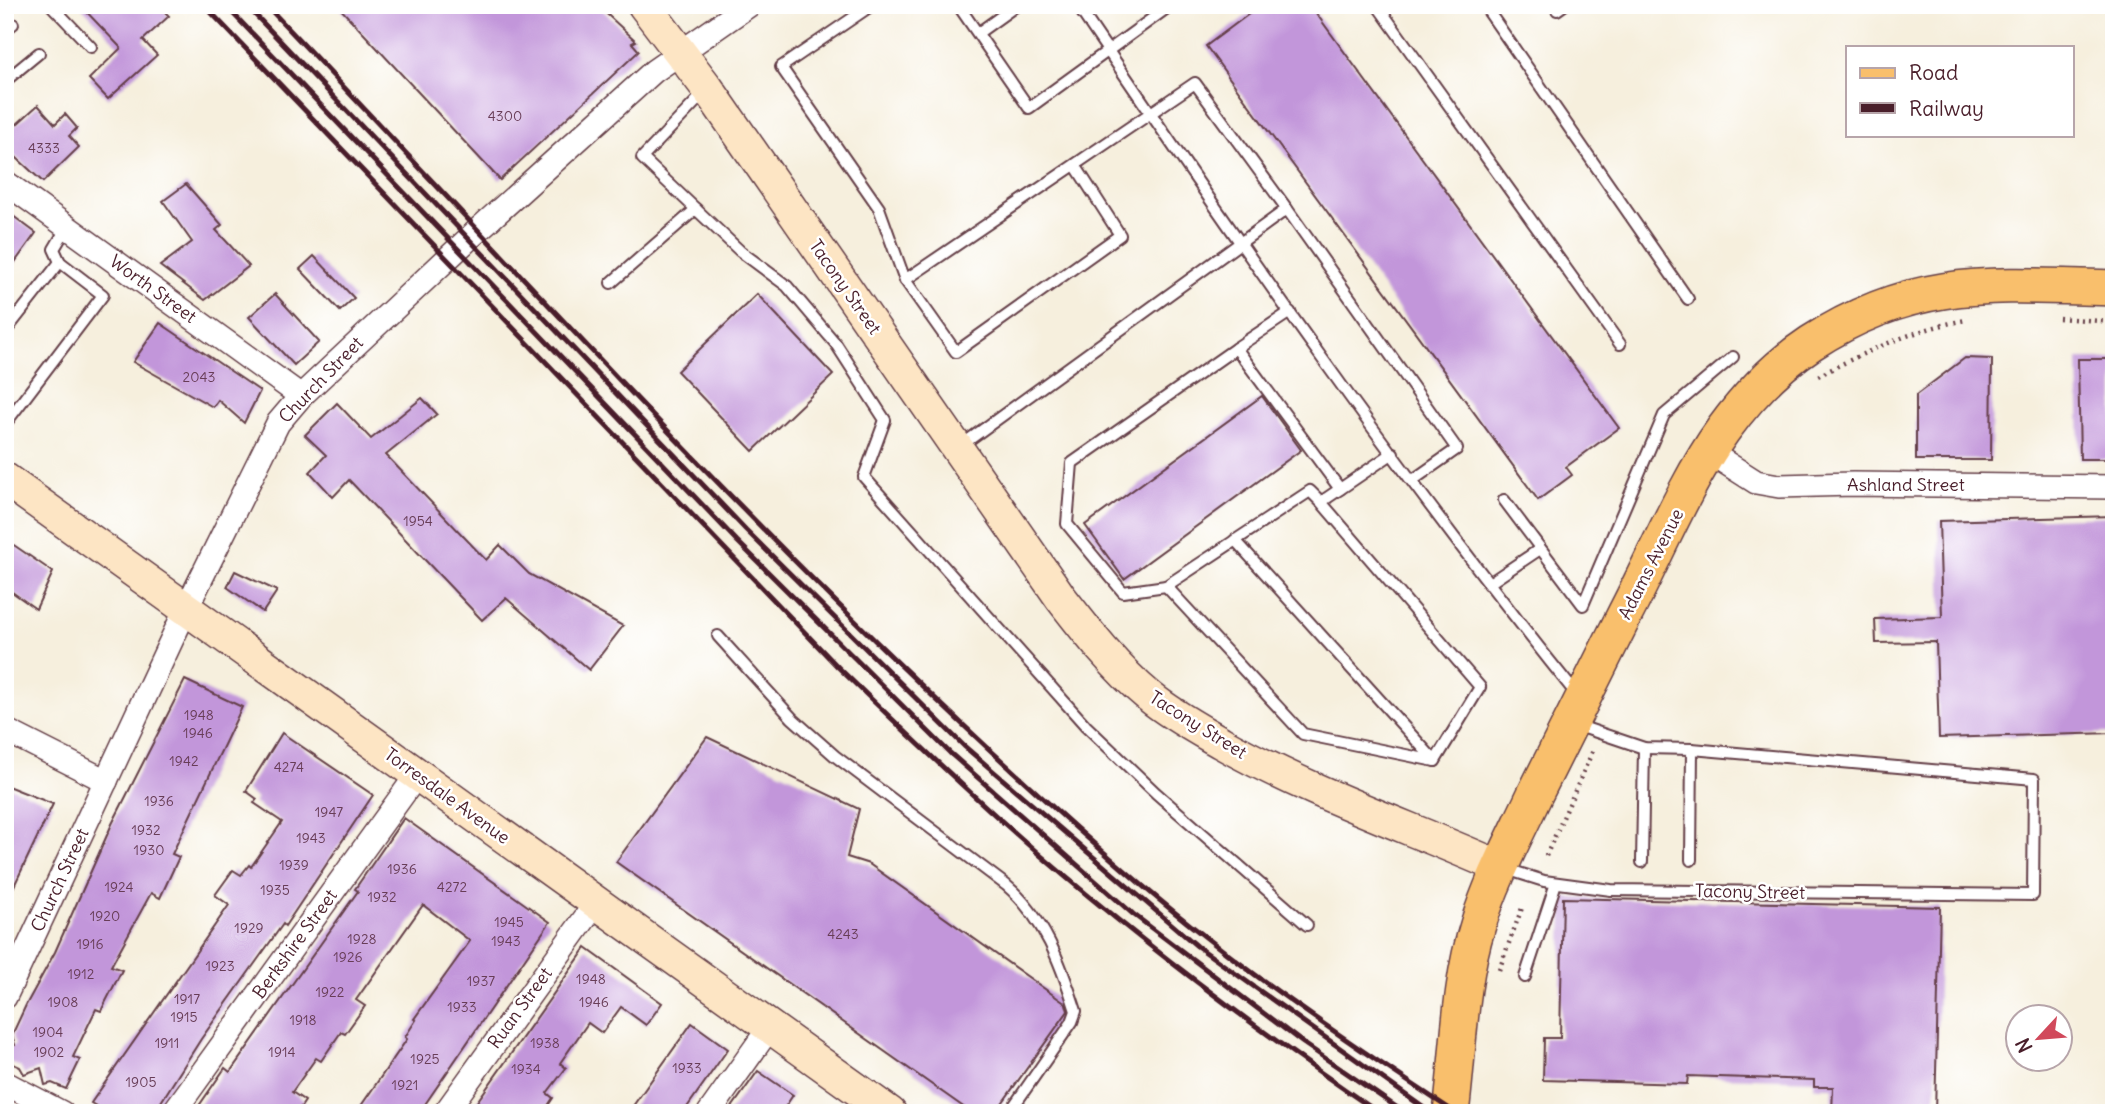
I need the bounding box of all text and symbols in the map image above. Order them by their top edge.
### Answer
legend [1846,46,2074,136]
text: Road [1909,59,1958,86]
text: Railway [1909,95,1984,122]
house number: 4300 [488,107,522,125]
house number: 4333 [28,139,60,157]
street label: Tacony Street [804,235,887,339]
street label: Worth Street [105,249,201,328]
street label: Church Street [274,331,368,428]
house number: 2043 [183,368,216,386]
street label: Ashland Street [1847,473,1965,496]
street label: Adams Avenue [1613,505,1688,623]
house number: 1954 [403,512,433,530]
street label: Tacony Street [1145,686,1251,764]
house number: 1948 [184,706,214,724]
house number: 1946 [183,724,213,742]
street label: Torresdale Avenue [380,742,515,849]
house number: 1942 [169,752,199,770]
house number: 4274 [274,758,304,776]
house number: 1936 [144,792,174,810]
house number: 1947 [315,803,343,821]
house number: 1932 [131,821,161,839]
street label: Church Street [26,824,94,935]
house number: 1943 [296,829,326,847]
house number: 1930 [134,841,164,859]
house number: 1939 [279,856,309,874]
house number: 1936 [387,860,417,878]
house number: 1924 [104,878,134,896]
house number: 4272 [437,878,467,896]
street label: Tacony Street [1695,879,1805,904]
house number: 1935 [260,881,290,899]
street label: Berkshire Street [247,885,342,1003]
house number: 1932 [367,888,397,906]
house number: 1920 [90,907,120,925]
house number: 1945 [494,913,524,931]
house number: 1929 [234,919,264,937]
house number: 4243 [827,925,859,943]
house number: 1928 [347,930,377,948]
house number: 1943 [491,932,521,950]
house number: 1916 [76,935,104,953]
house number: 1926 [333,948,363,966]
house number: 1923 [205,957,235,975]
street label: Ruan Street [482,963,557,1053]
house number: 1912 [68,965,95,983]
house number: 1948 [576,970,606,988]
house number: 1937 [467,972,495,990]
house number: 1922 [316,983,345,1001]
house number: 1917 [174,990,200,1008]
house number: 1908 [48,993,78,1011]
house number: 1946 [579,993,609,1011]
house number: 1933 [447,998,477,1016]
north arrow [2004,1002,2074,1072]
house number: 1915 [170,1008,198,1026]
house number: 1918 [289,1011,317,1029]
house number: 1904 [33,1023,63,1041]
house number: 1911 [155,1034,179,1052]
house number: 1938 [530,1034,560,1052]
text: N [2010,1034,2037,1057]
house number: 1902 [34,1043,65,1061]
house number: 1914 [268,1043,296,1061]
house number: 1925 [410,1050,440,1068]
house number: 1933 [672,1059,702,1077]
house number: 1934 [511,1060,541,1078]
house number: 1905 [126,1073,156,1091]
house number: 1921 [392,1076,418,1094]

